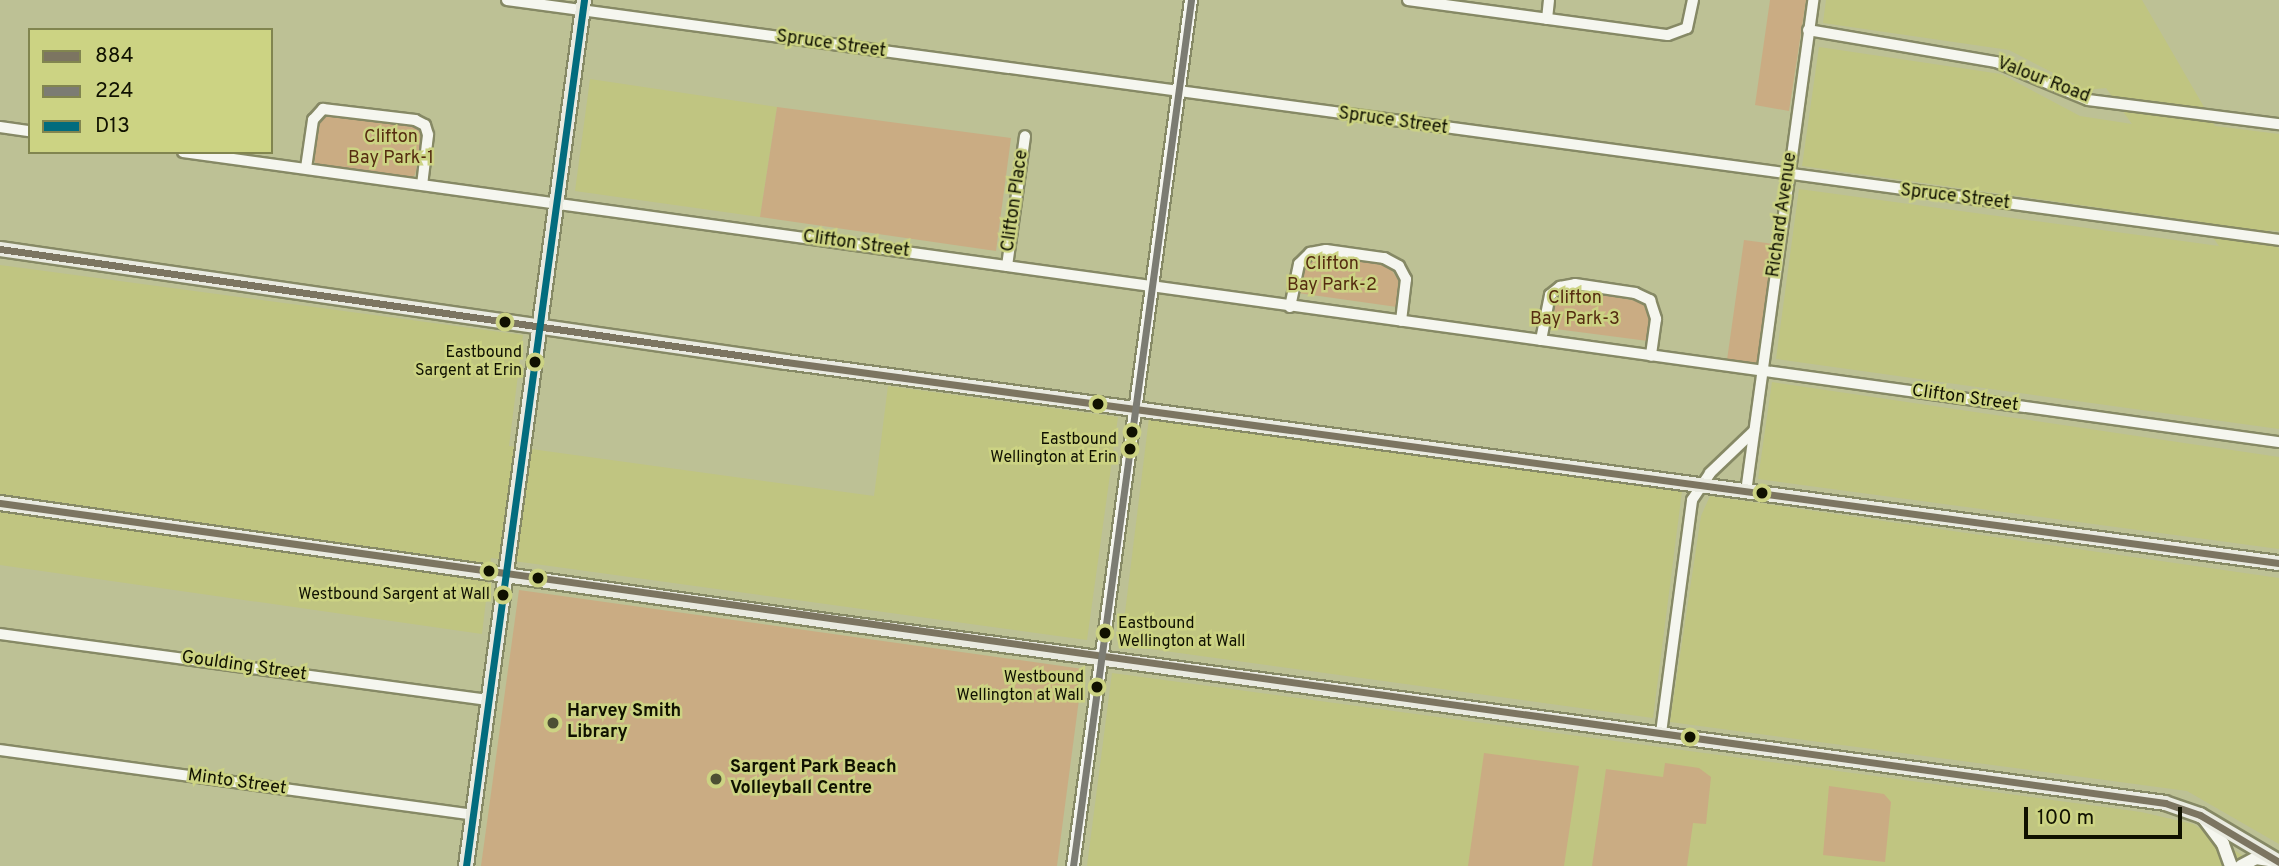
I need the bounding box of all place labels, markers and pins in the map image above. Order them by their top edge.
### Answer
unlabelled marker [498,315,512,329]
place label: Eastbound Sargent at Erin [415,343,522,381]
marker: Eastbound Sargent at Erin [528,355,542,369]
unlabelled marker [1091,397,1105,411]
unlabelled marker [1125,425,1139,439]
place label: Eastbound Wellington at Erin [990,430,1117,468]
marker: Eastbound Wellington at Erin [1123,442,1137,456]
unlabelled marker [1755,486,1769,500]
unlabelled marker [482,564,496,578]
unlabelled marker [531,571,545,585]
place label: Westbound Sargent at Wall [298,585,490,605]
marker: Westbound Sargent at Wall [496,588,510,602]
place label: Eastbound Wellington at Wall [1118,614,1246,652]
marker: Eastbound Wellington at Wall [1098,626,1112,640]
place label: Westbound Wellington at Wall [956,668,1084,706]
marker: Westbound Wellington at Wall [1090,680,1104,694]
place label: Harvey Smith Library [567,702,681,744]
marker: Harvey Smith Library [545,715,561,731]
unlabelled marker [1683,730,1697,744]
place label: Sargent Park Beach Volleyball Centre [730,758,897,800]
marker: Sargent Park Beach Volleyball Centre [708,771,724,787]

